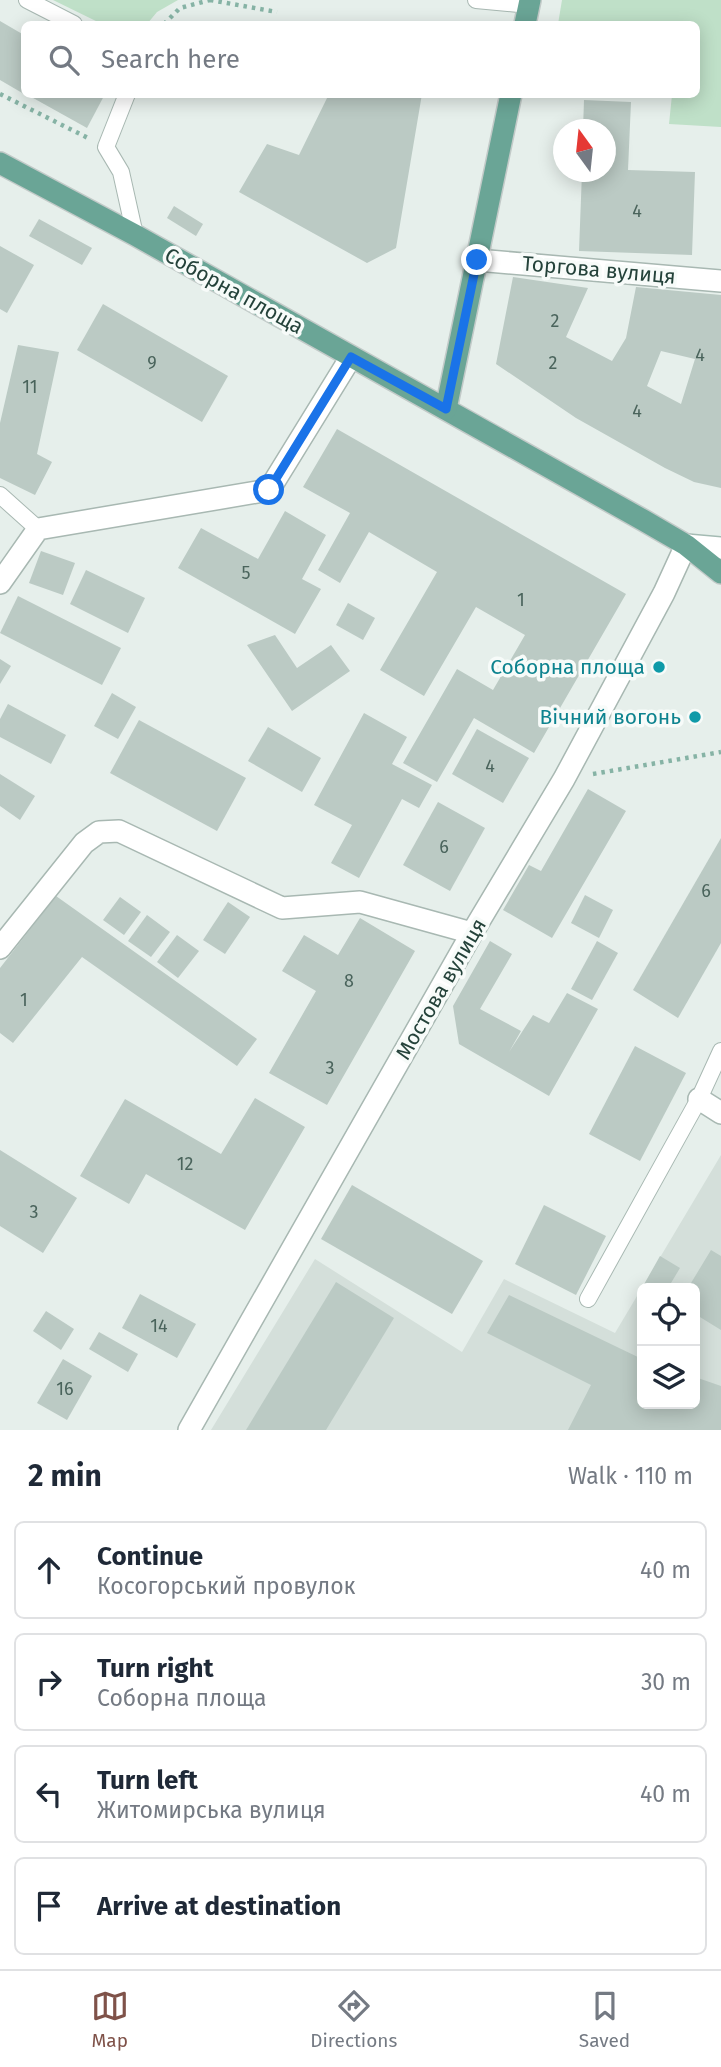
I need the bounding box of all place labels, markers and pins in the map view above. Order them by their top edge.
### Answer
place label: Соборна площа [490,654,645,680]
marker: Соборна площа [651,659,667,675]
place label: Вічний вогонь [539,704,681,730]
marker: Вічний вогонь [687,709,703,725]

